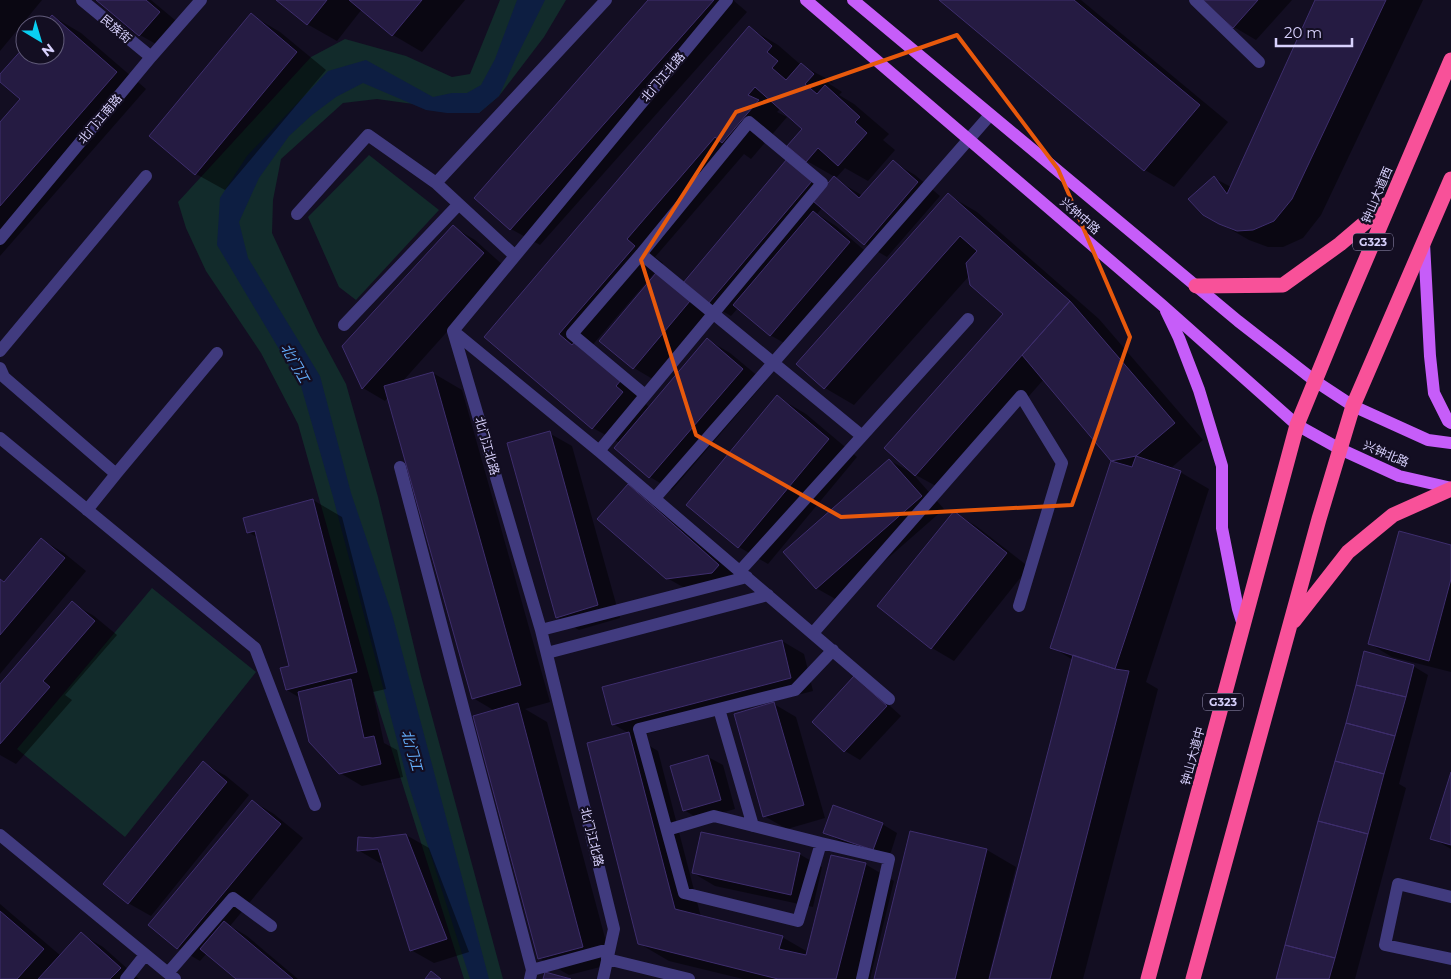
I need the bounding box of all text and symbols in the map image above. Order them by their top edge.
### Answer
street label: 民族街 [98,11,135,46]
north arrow [15,15,65,65]
scale bar [1276,15,1352,47]
text: 20 m [1284,23,1322,42]
text: N [38,40,58,61]
street label: 北门江北路 [638,49,688,104]
street label: 北门江南路 [75,91,125,146]
street label: 钟山大道西 [1358,164,1395,225]
street label: 兴钟中路 [1057,194,1103,237]
road number: G323 [1353,233,1393,250]
water label: 北门江 [277,340,314,387]
street label: 北门江北路 [472,415,503,477]
street label: 兴钟北路 [1361,437,1411,470]
road number: G323 [1203,694,1243,710]
street label: 钟山大道中 [1178,725,1208,787]
water label: 北门江 [398,727,427,775]
street label: 北门江北路 [578,806,607,868]

